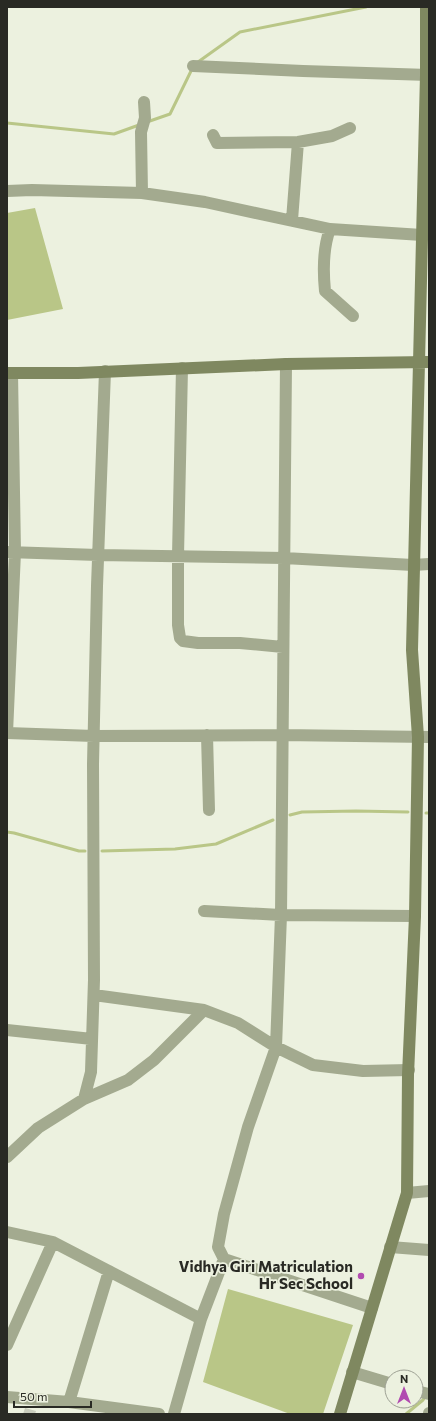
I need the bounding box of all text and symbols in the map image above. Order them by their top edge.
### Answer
place label: Vidhya Giri Matriculation Hr Sec School [179,1257,353,1292]
marker: Vidhya Giri Matriculation Hr Sec School [356,1271,366,1281]
north arrow [384,1369,424,1409]
text: N [400,1372,408,1385]
scale bar [14,1383,91,1409]
text: 50 m [20,1389,48,1403]

